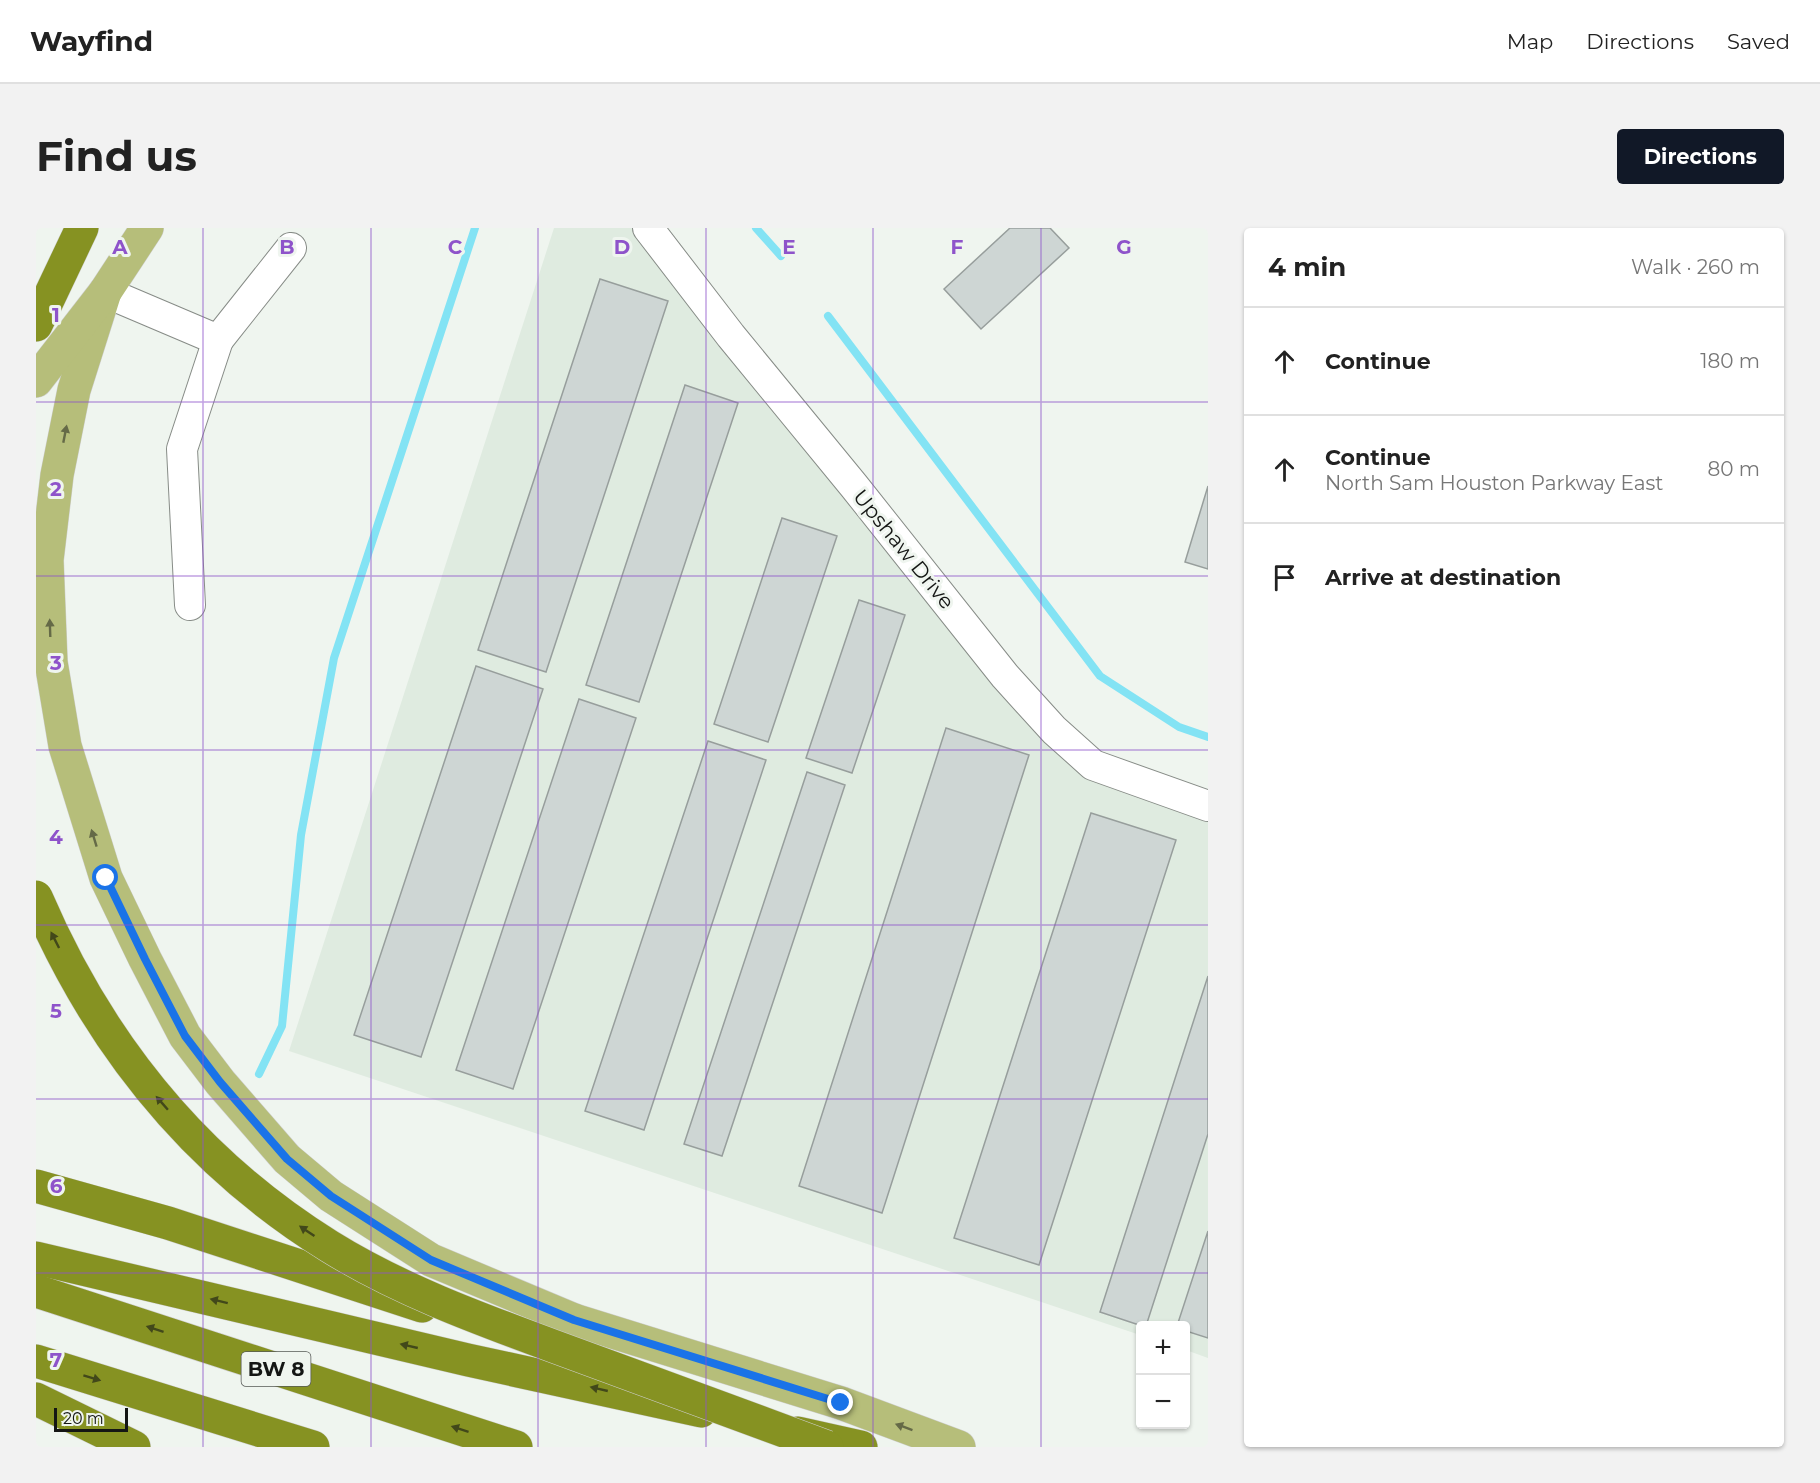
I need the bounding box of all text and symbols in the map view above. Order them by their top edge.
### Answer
text: Wayfind [30,24,153,58]
text: Map [1507,29,1553,54]
text: Directions [1586,29,1694,54]
text: Saved [1727,29,1790,54]
button: Directions [1617,129,1784,184]
text: Find us [36,130,197,182]
text: A [111,235,128,259]
text: B [279,235,295,259]
text: C [448,235,463,259]
text: D [614,235,630,259]
text: E [782,235,796,259]
text: F [951,235,964,259]
text: G [1116,235,1132,259]
text: 4 min [1268,251,1346,283]
text: Walk · 260 m [1631,255,1760,279]
text: 1 [52,303,60,327]
icon: ahead [1268,345,1301,378]
text: Continue [1325,348,1431,375]
text: 180 m [1700,349,1760,373]
one-way arrow [61,425,70,444]
text: Continue [1325,444,1431,471]
icon: ahead [1268,453,1301,486]
text: 80 m [1708,457,1760,481]
text: North Sam Houston Parkway East [1325,471,1663,495]
text: 2 [50,477,62,501]
street label: Upshaw Drive [848,484,960,614]
icon: arrive [1268,561,1301,594]
text: Arrive at destination [1325,564,1561,591]
one-way arrow [45,618,55,637]
text: 3 [49,651,62,675]
text: 4 [49,825,63,849]
one-way arrow [89,829,98,847]
route start [92,864,118,890]
one-way arrow [50,932,60,949]
text: 5 [50,999,62,1023]
one-way arrow [155,1095,169,1110]
text: 6 [50,1174,63,1198]
one-way arrow [300,1225,316,1237]
one-way arrow [210,1295,228,1305]
map controls [1136,1321,1190,1429]
button: + [1136,1321,1190,1375]
one-way arrow [146,1324,164,1334]
one-way arrow [399,1340,418,1350]
text: 7 [50,1348,62,1372]
road number: BW 8 [242,1352,310,1386]
one-way arrow [83,1374,101,1383]
button: − [1136,1375,1190,1429]
one-way arrow [589,1384,608,1393]
route end [827,1389,853,1415]
scale bar [54,1405,128,1432]
text: 20 m [63,1409,104,1428]
one-way arrow [895,1421,913,1431]
one-way arrow [451,1424,469,1433]

